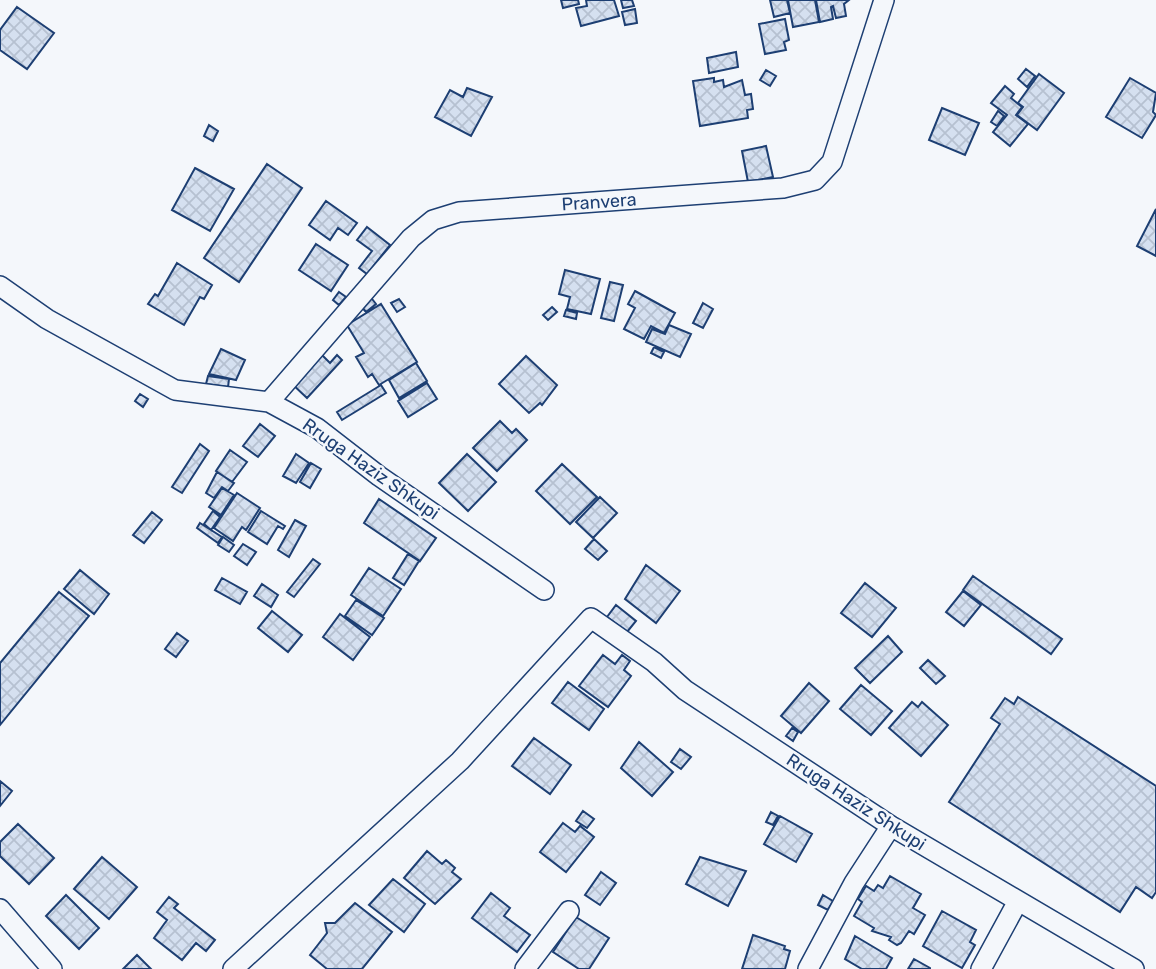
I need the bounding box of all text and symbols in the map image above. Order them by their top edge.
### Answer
street label: Pranvera [561,188,637,216]
street label: Rruga Haziz Shkupi [298,414,444,524]
street label: Rruga Haziz Shkupi [782,749,930,855]

